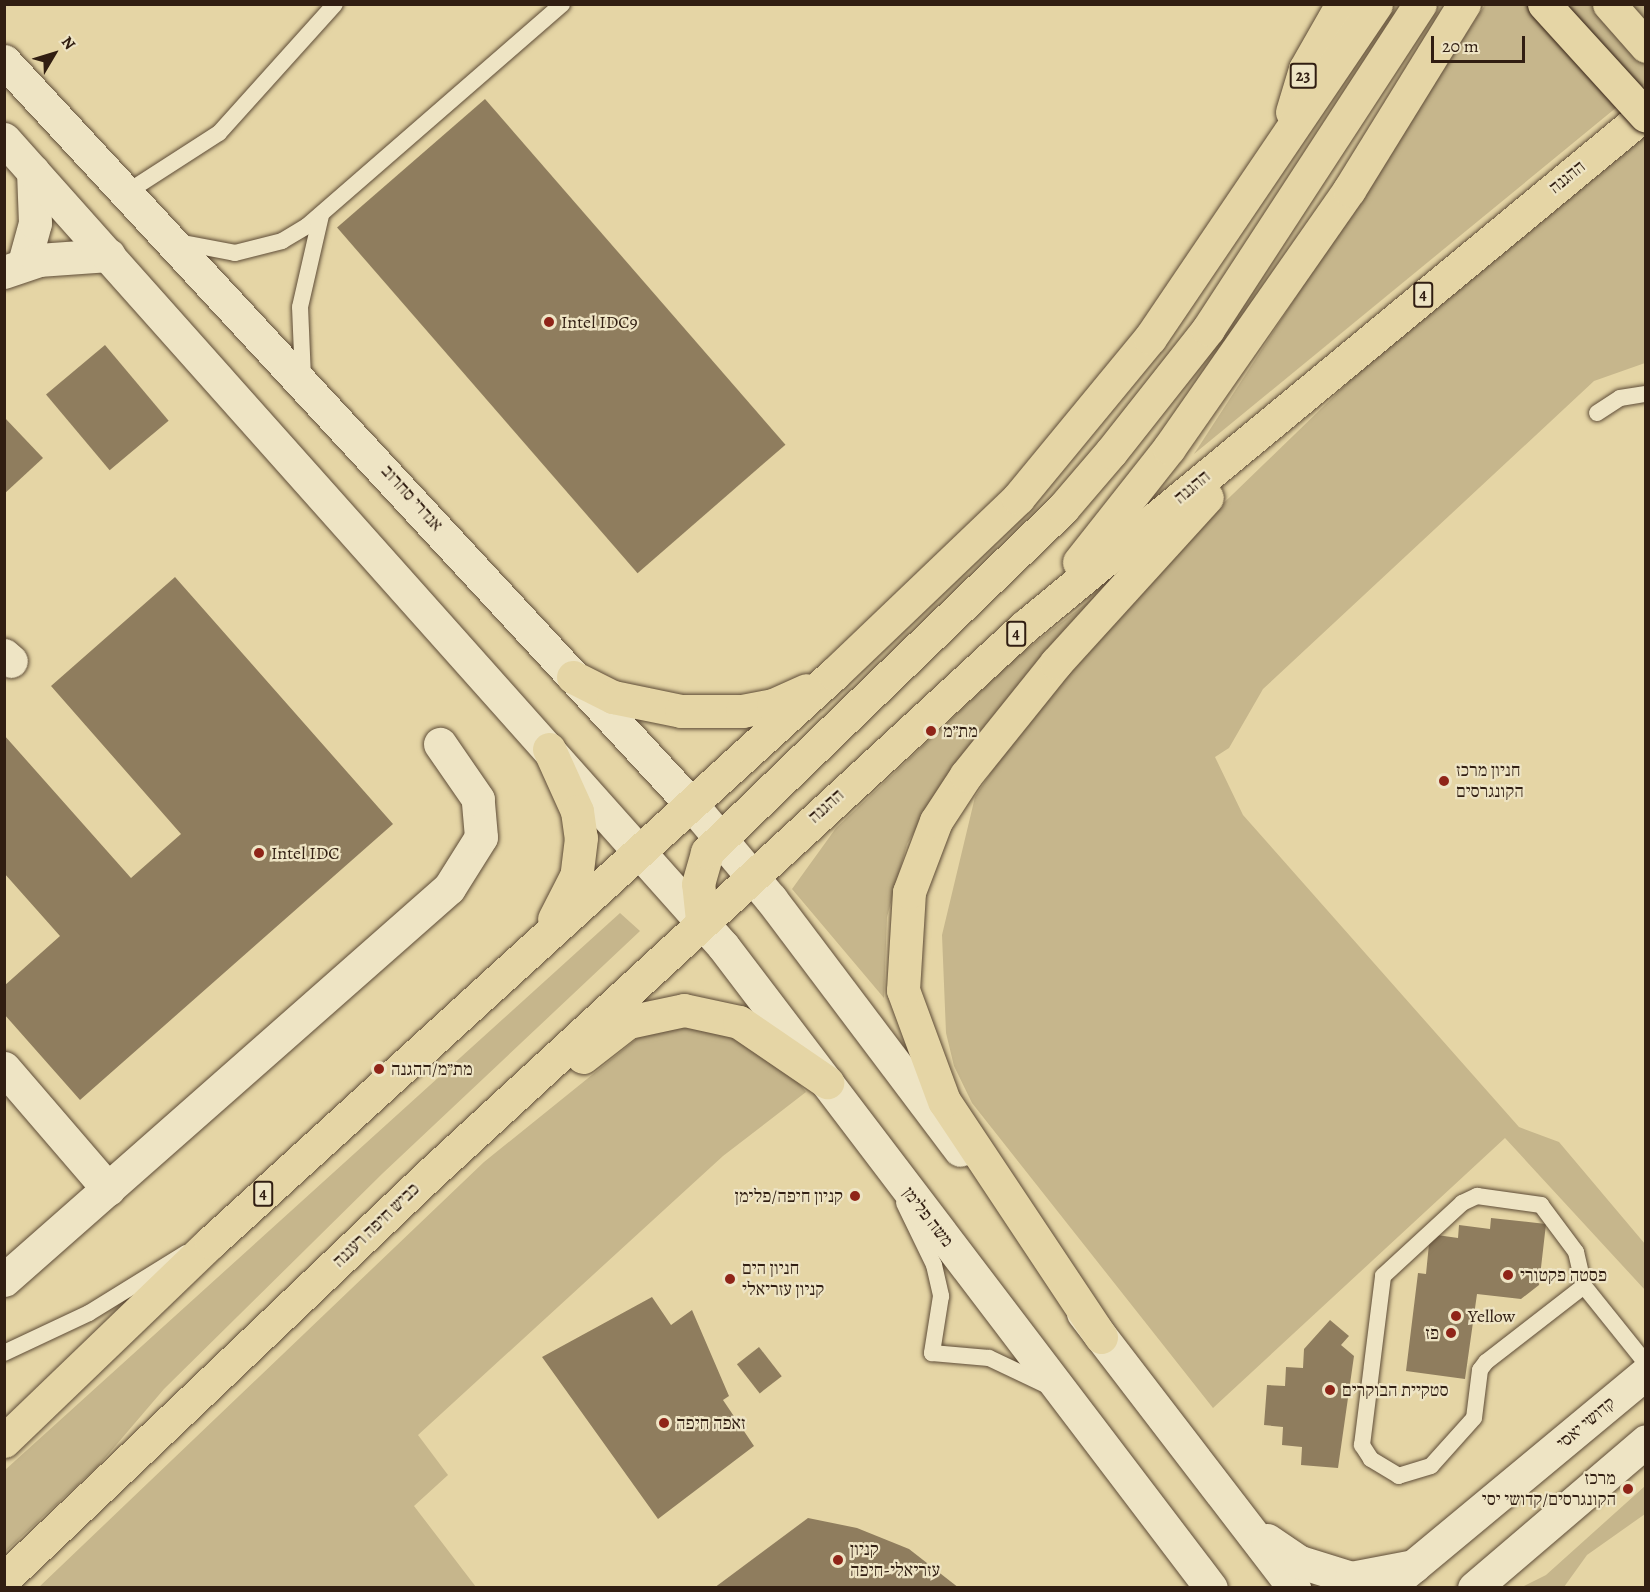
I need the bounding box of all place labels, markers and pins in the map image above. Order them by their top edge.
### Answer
place label: Intel IDC9 [561,311,638,333]
marker: Intel IDC9 [542,315,556,329]
place label: מת״מ [943,720,978,742]
marker: מת״מ [924,724,938,738]
place label: חניון מרכז הקונגרסים [1456,760,1524,802]
marker: חניון מרכז הקונגרסים [1437,774,1451,788]
place label: Intel IDC [271,842,340,864]
marker: Intel IDC [252,846,266,860]
place label: מת״מ/ההגנה [391,1058,473,1080]
marker: מת״מ/ההגנה [372,1062,386,1076]
place label: קניון חיפה/פלימן [735,1185,843,1207]
marker: קניון חיפה/פלימן [848,1189,862,1203]
place label: חניון הים קניון עזריאלי [742,1258,824,1300]
place label: פסטה פקטורי [1520,1264,1607,1286]
marker: פסטה פקטורי [1501,1268,1515,1282]
marker: חניון הים קניון עזריאלי [723,1272,737,1286]
place label: Yellow [1468,1305,1515,1327]
marker: Yellow [1449,1309,1463,1323]
place label: פז [1425,1322,1439,1344]
marker: פז [1444,1326,1458,1340]
place label: סטקיית הבוקרים [1342,1379,1449,1401]
marker: סטקיית הבוקרים [1323,1383,1337,1397]
place label: זאפה חיפה [676,1412,746,1434]
marker: זאפה חיפה [657,1416,671,1430]
place label: מרכז הקונגרסים/קדושי יסי [1482,1468,1616,1510]
marker: מרכז הקונגרסים/קדושי יסי [1621,1482,1635,1496]
place label: קניון עזריאלי-חיפה [850,1539,940,1582]
marker: קניון עזריאלי-חיפה [831,1553,845,1567]

